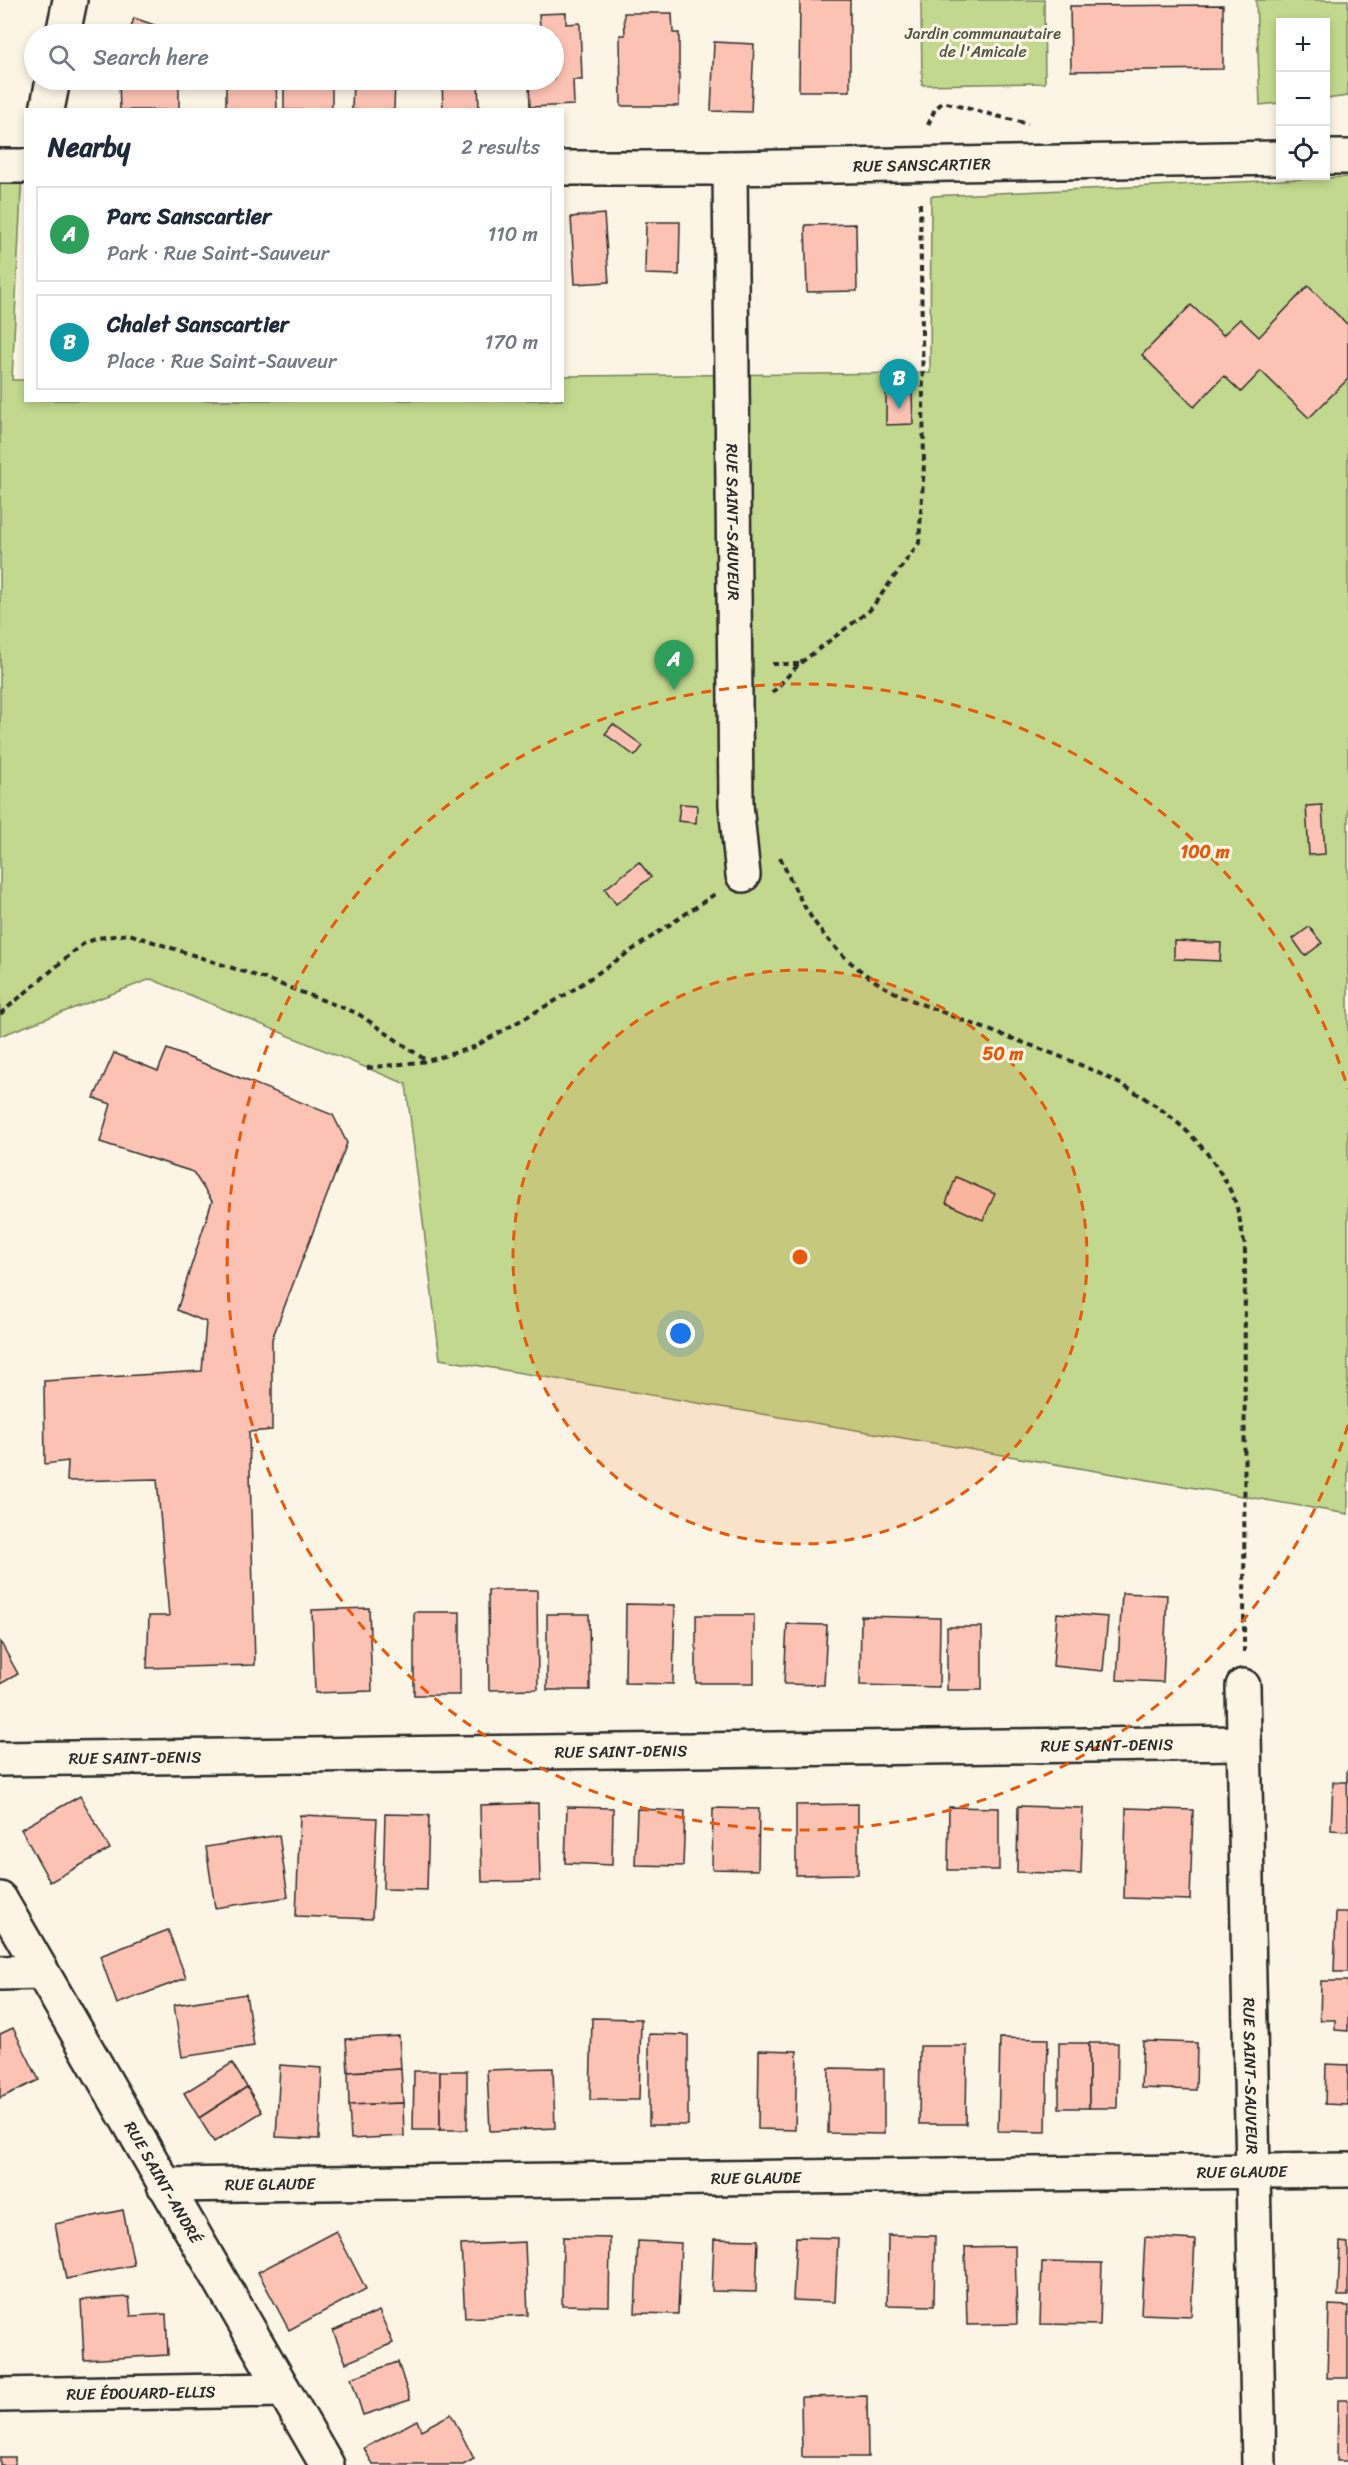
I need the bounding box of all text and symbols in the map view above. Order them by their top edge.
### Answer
map controls [1276,18,1330,180]
button: + [1276,18,1330,72]
park label: Jardin communautaire de l'Amicale [904,19,1061,66]
search box [24,24,564,90]
text: Search here [93,38,209,77]
icon: search [45,41,78,74]
button: − [1276,72,1330,126]
text: Nearby [48,124,130,170]
button: locate [1276,126,1330,180]
text: 2 results [461,130,540,165]
street label: RUE SANSCARTIER [853,149,991,181]
text: Parc Sanscartier [107,197,271,236]
text: A [63,217,76,252]
text: 110 m [488,217,538,252]
text: Park · Rue Saint-Sauveur [107,236,329,271]
text: Chalet Sanscartier [107,305,289,344]
text: B [63,325,76,360]
text: 170 m [485,325,538,360]
text: Place · Rue Saint-Sauveur [107,344,336,379]
pin: B [880,360,918,409]
street label: RUE SAINT-SAUVEUR [718,443,748,601]
pin: A [654,640,694,690]
text: 100 m [1181,836,1230,868]
text: 50 m [983,1038,1024,1070]
centre of rings [790,1247,810,1267]
your location [666,1319,695,1348]
street label: RUE SAINT-DENIS [1040,1730,1173,1761]
street label: RUE SAINT-DENIS [555,1736,687,1767]
street label: RUE SAINT-DENIS [69,1742,201,1773]
street label: RUE SAINT-SAUVEUR [1234,1997,1267,2155]
street label: RUE SAINT-ANDRÉ [116,2116,211,2250]
street label: RUE GLAUDE [1197,2157,1288,2187]
street label: RUE GLAUDE [711,2163,802,2193]
street label: RUE GLAUDE [225,2169,316,2199]
street label: RUE ÉDOUARD-ELLIS [66,2377,216,2409]

